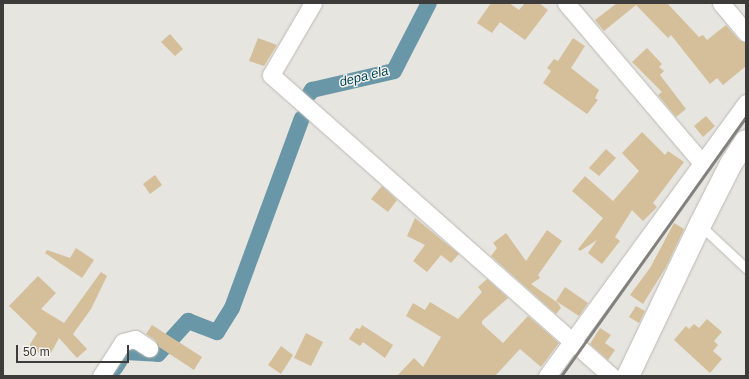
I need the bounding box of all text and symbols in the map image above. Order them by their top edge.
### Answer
water label: depa ela [338,63,390,91]
scale bar [18,337,131,363]
text: 50 m [23,345,50,359]

